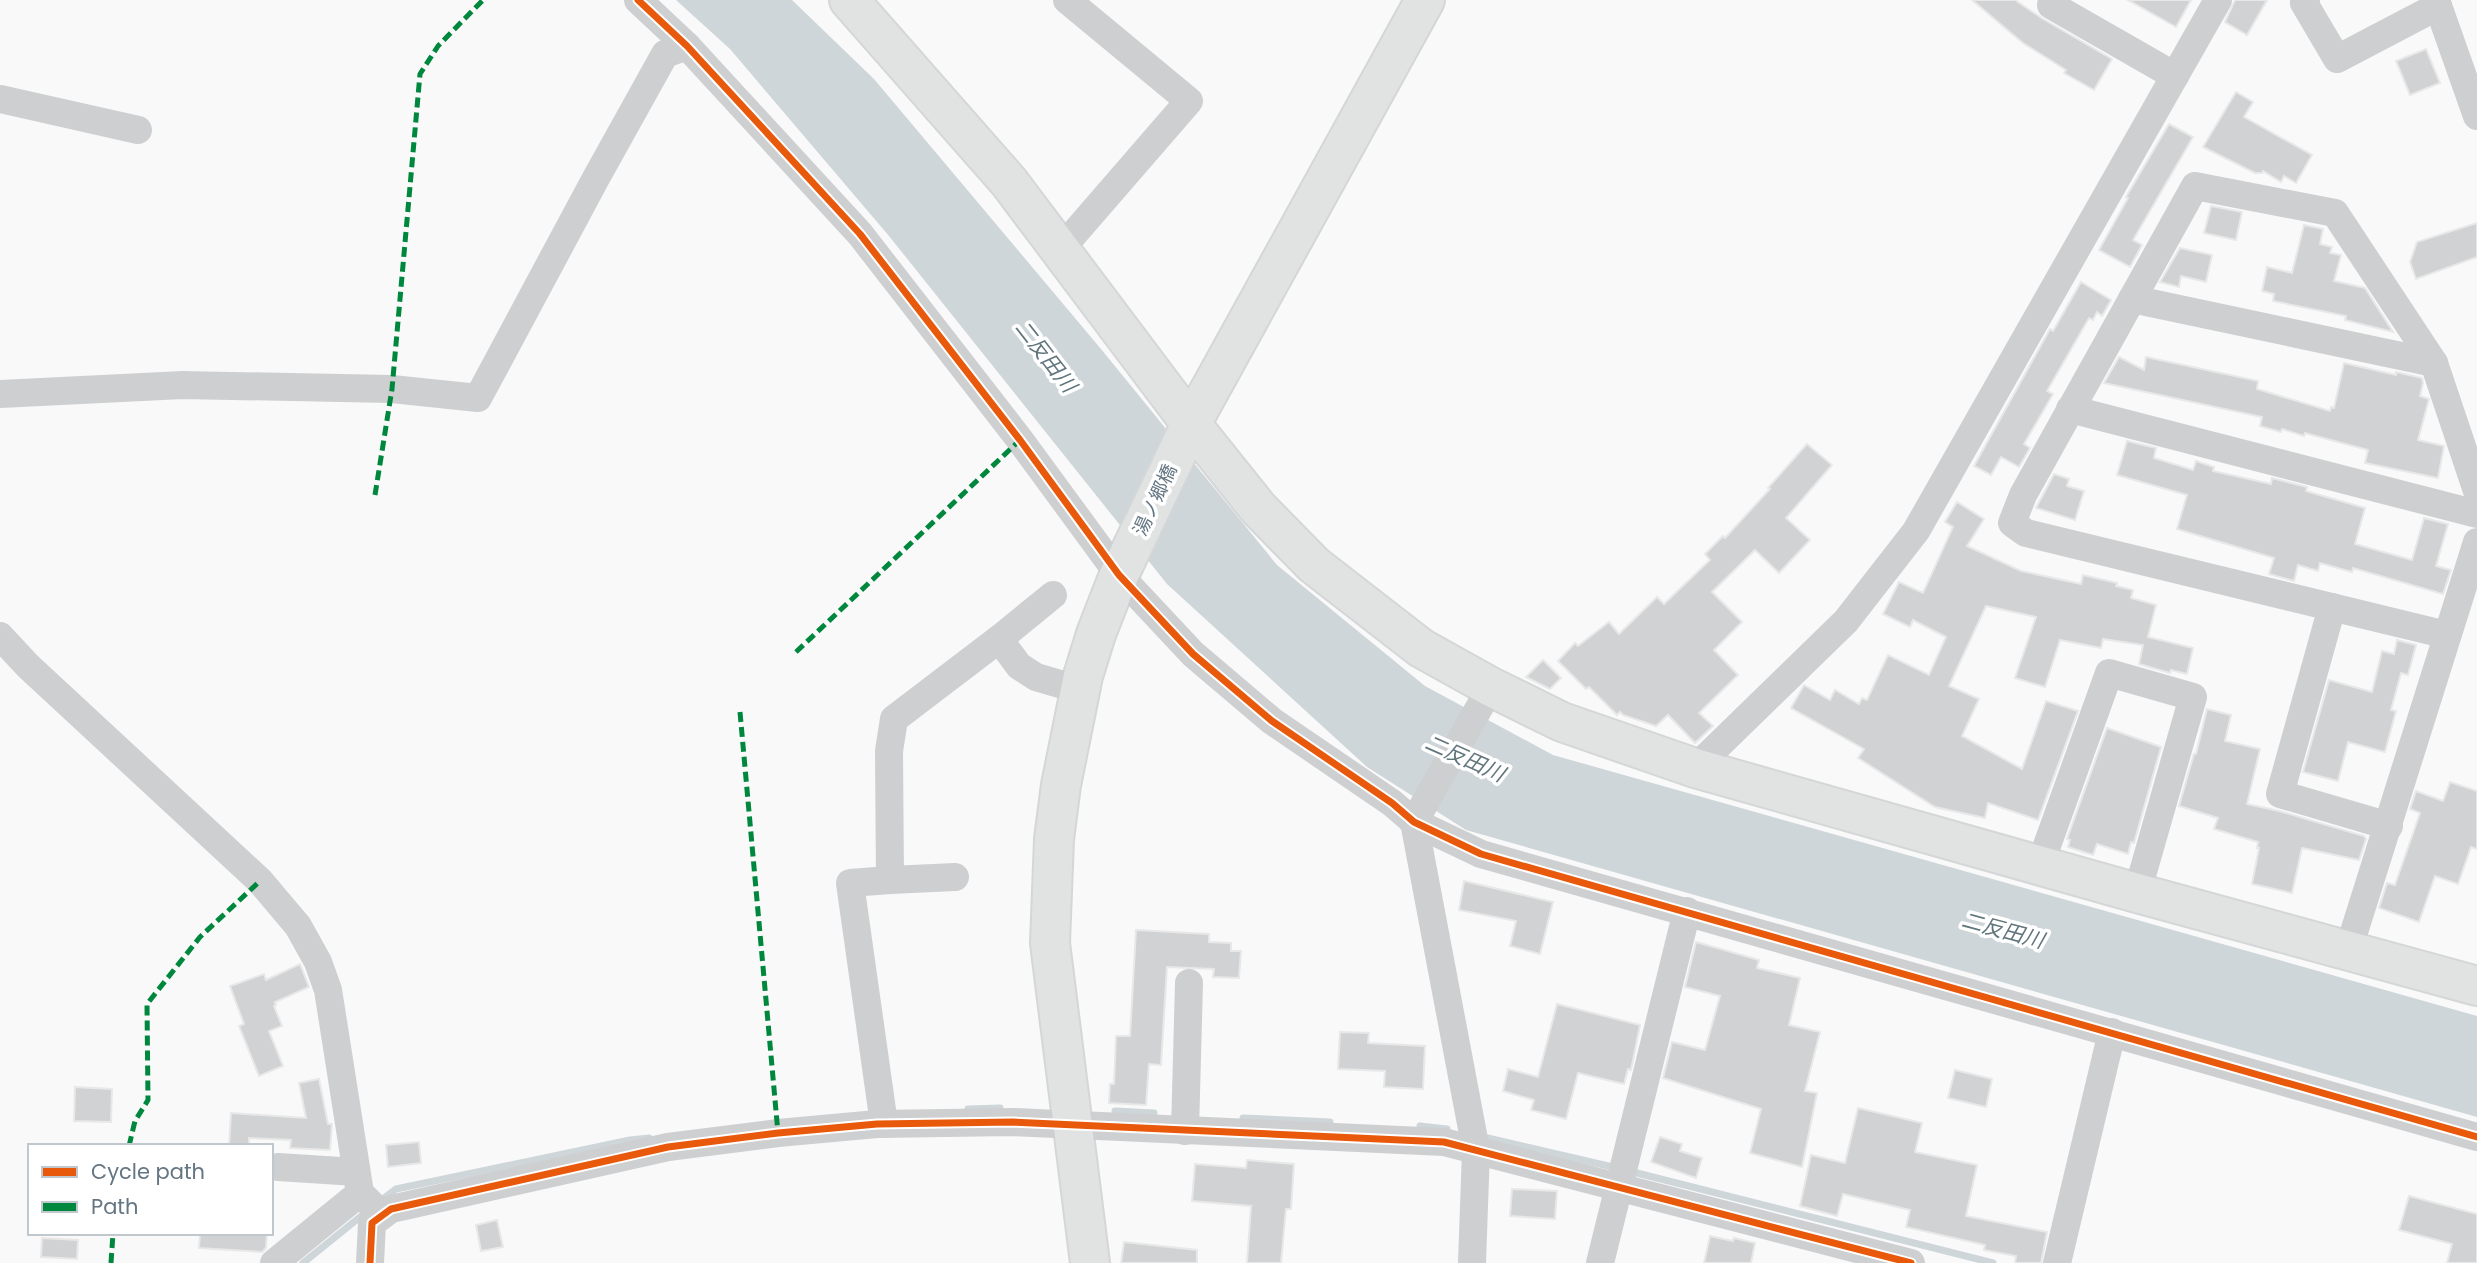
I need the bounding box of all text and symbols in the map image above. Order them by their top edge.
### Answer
water label: 二反田川 [1009,314,1085,400]
street label: 湯ノ郷橋 [1127,460,1183,540]
water label: 二反田川 [1421,728,1511,789]
water label: 二反田川 [1959,905,2049,955]
legend [28,1144,273,1235]
text: Cycle path [91,1157,205,1186]
text: Path [91,1192,138,1221]

